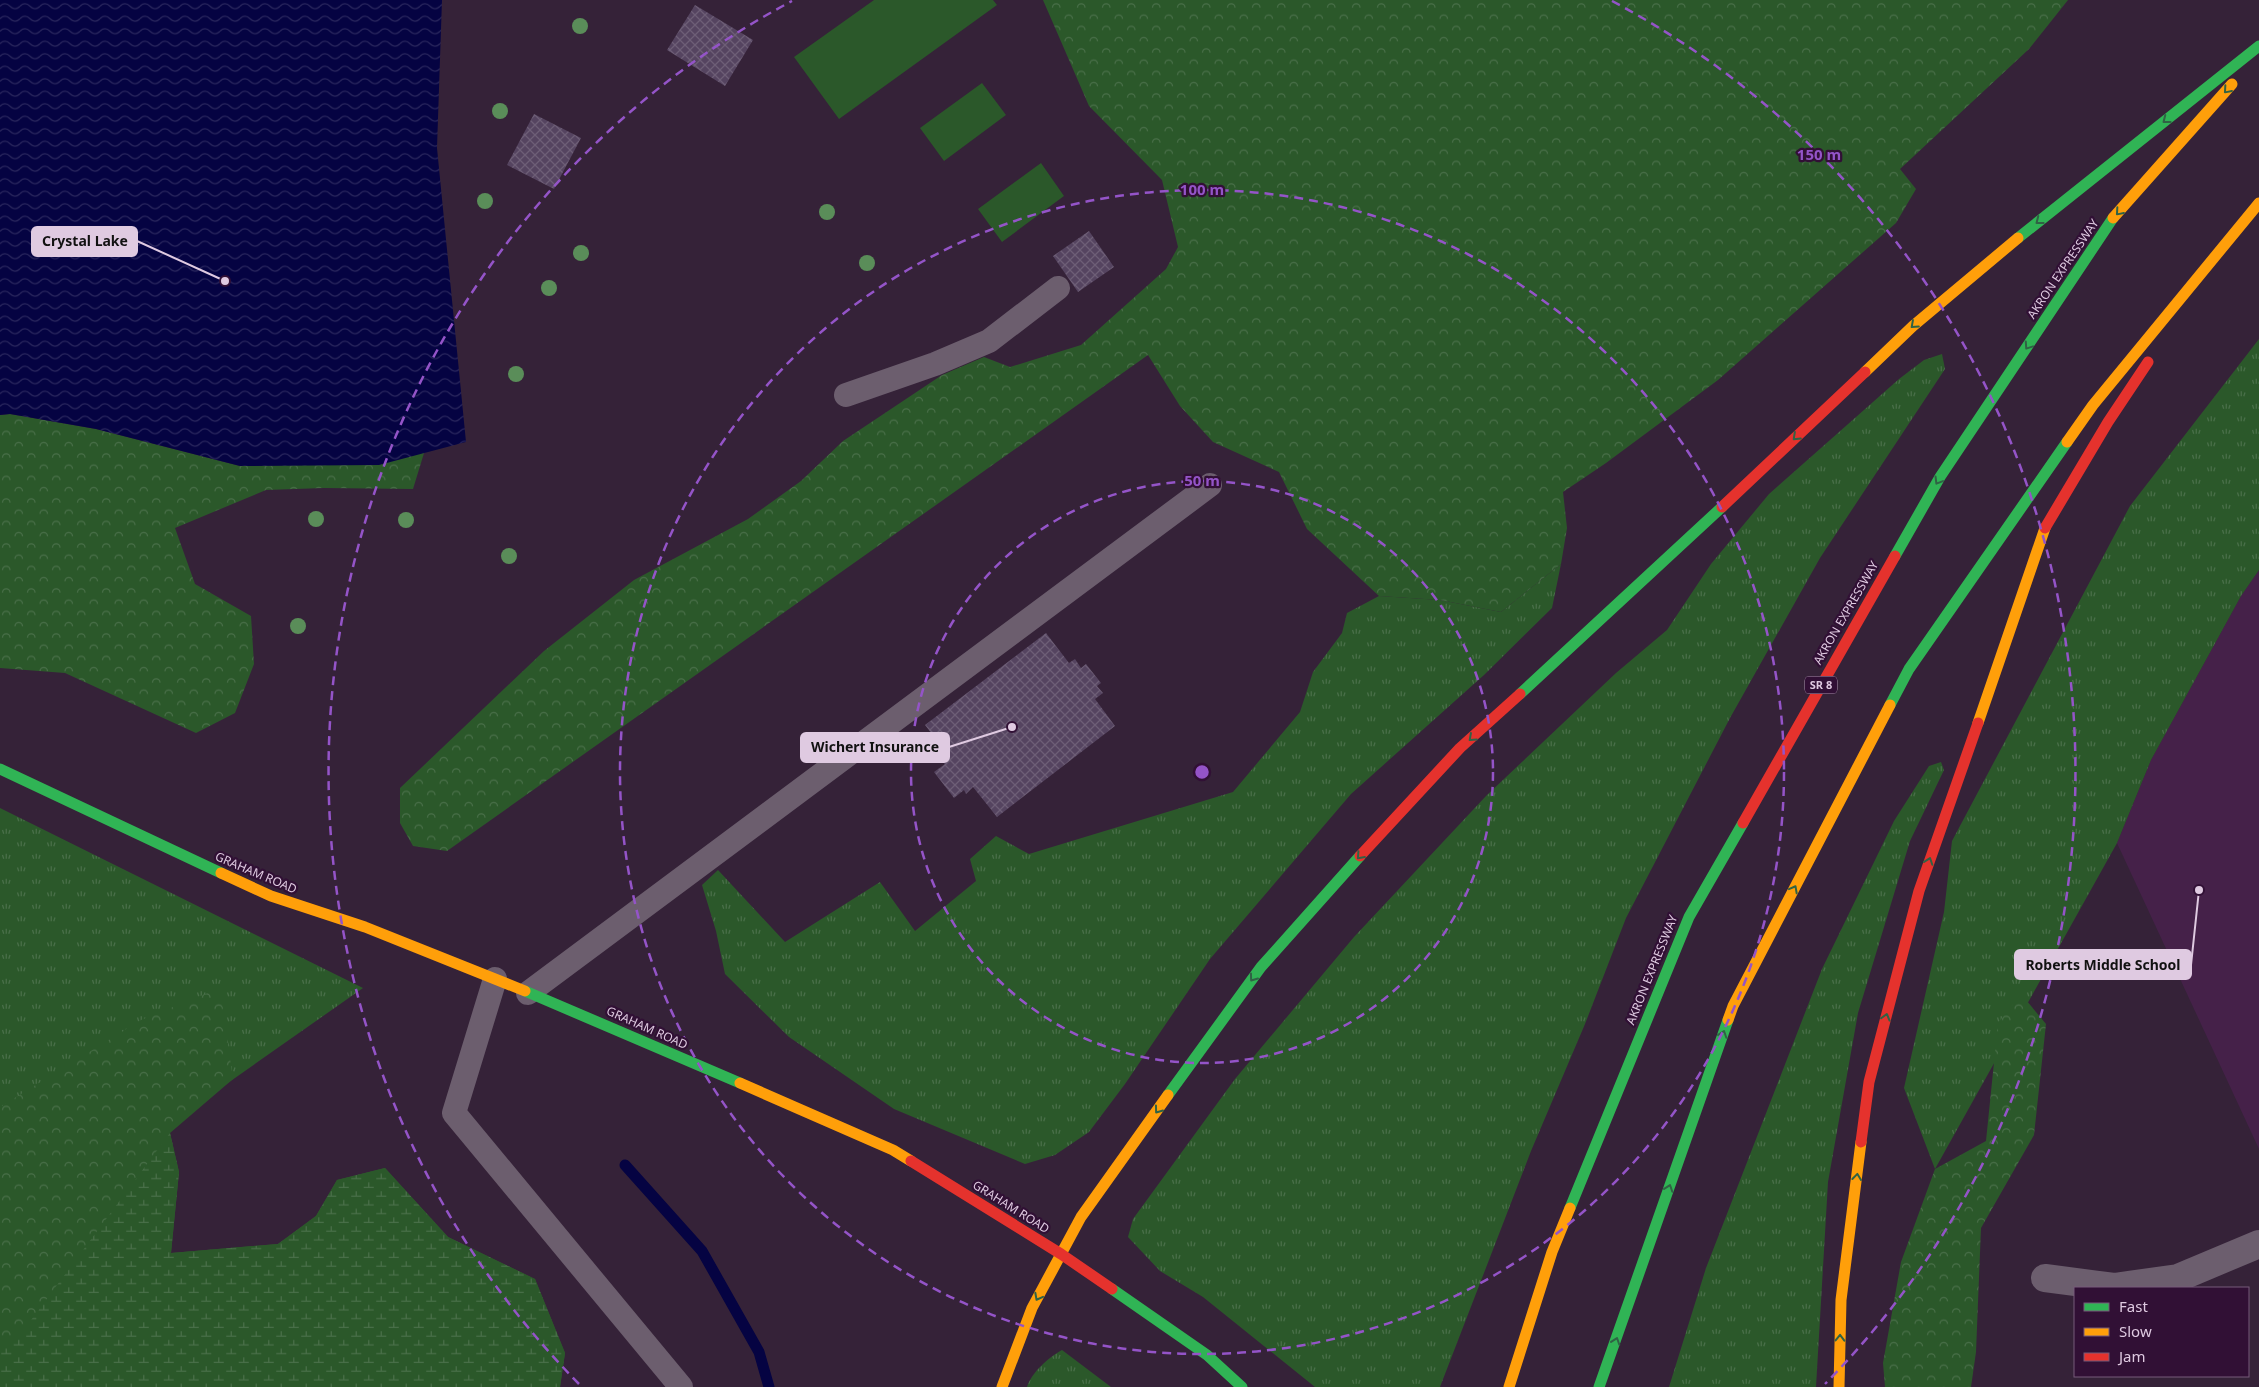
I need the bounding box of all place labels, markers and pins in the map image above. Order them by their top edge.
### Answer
callout: Crystal Lake [32,227,137,256]
callout: Wichert Insurance [801,733,949,762]
centre of rings [1193,763,1211,781]
callout: Roberts Middle School [2015,950,2191,979]

